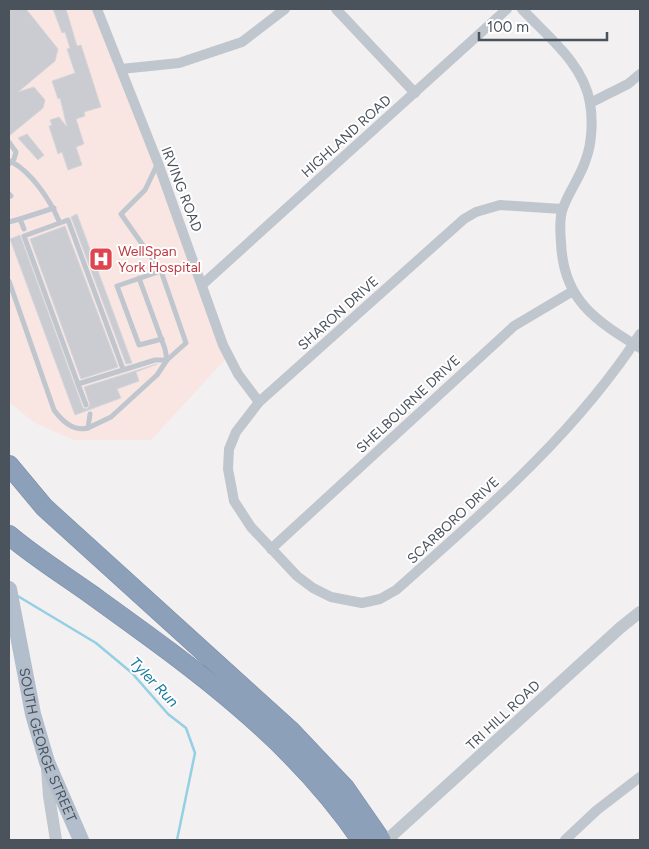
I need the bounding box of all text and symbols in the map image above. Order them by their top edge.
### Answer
scale bar [479,10,606,42]
text: 100 m [487,18,529,36]
street label: HIGHLAND ROAD [298,92,395,181]
street label: IRVING ROAD [158,144,206,234]
place label: WellSpan York Hospital [118,243,201,276]
hospital icon: WellSpan York Hospital [88,246,114,272]
street label: SHARON DRIVE [294,273,382,354]
street label: SHELBOURNE DRIVE [353,352,464,457]
street label: SCARBORO DRIVE [404,473,503,567]
water label: Tyler Run [126,653,182,711]
street label: SOUTH GEORGE STREET [15,666,80,825]
street label: TRI HILL ROAD [463,677,544,754]

